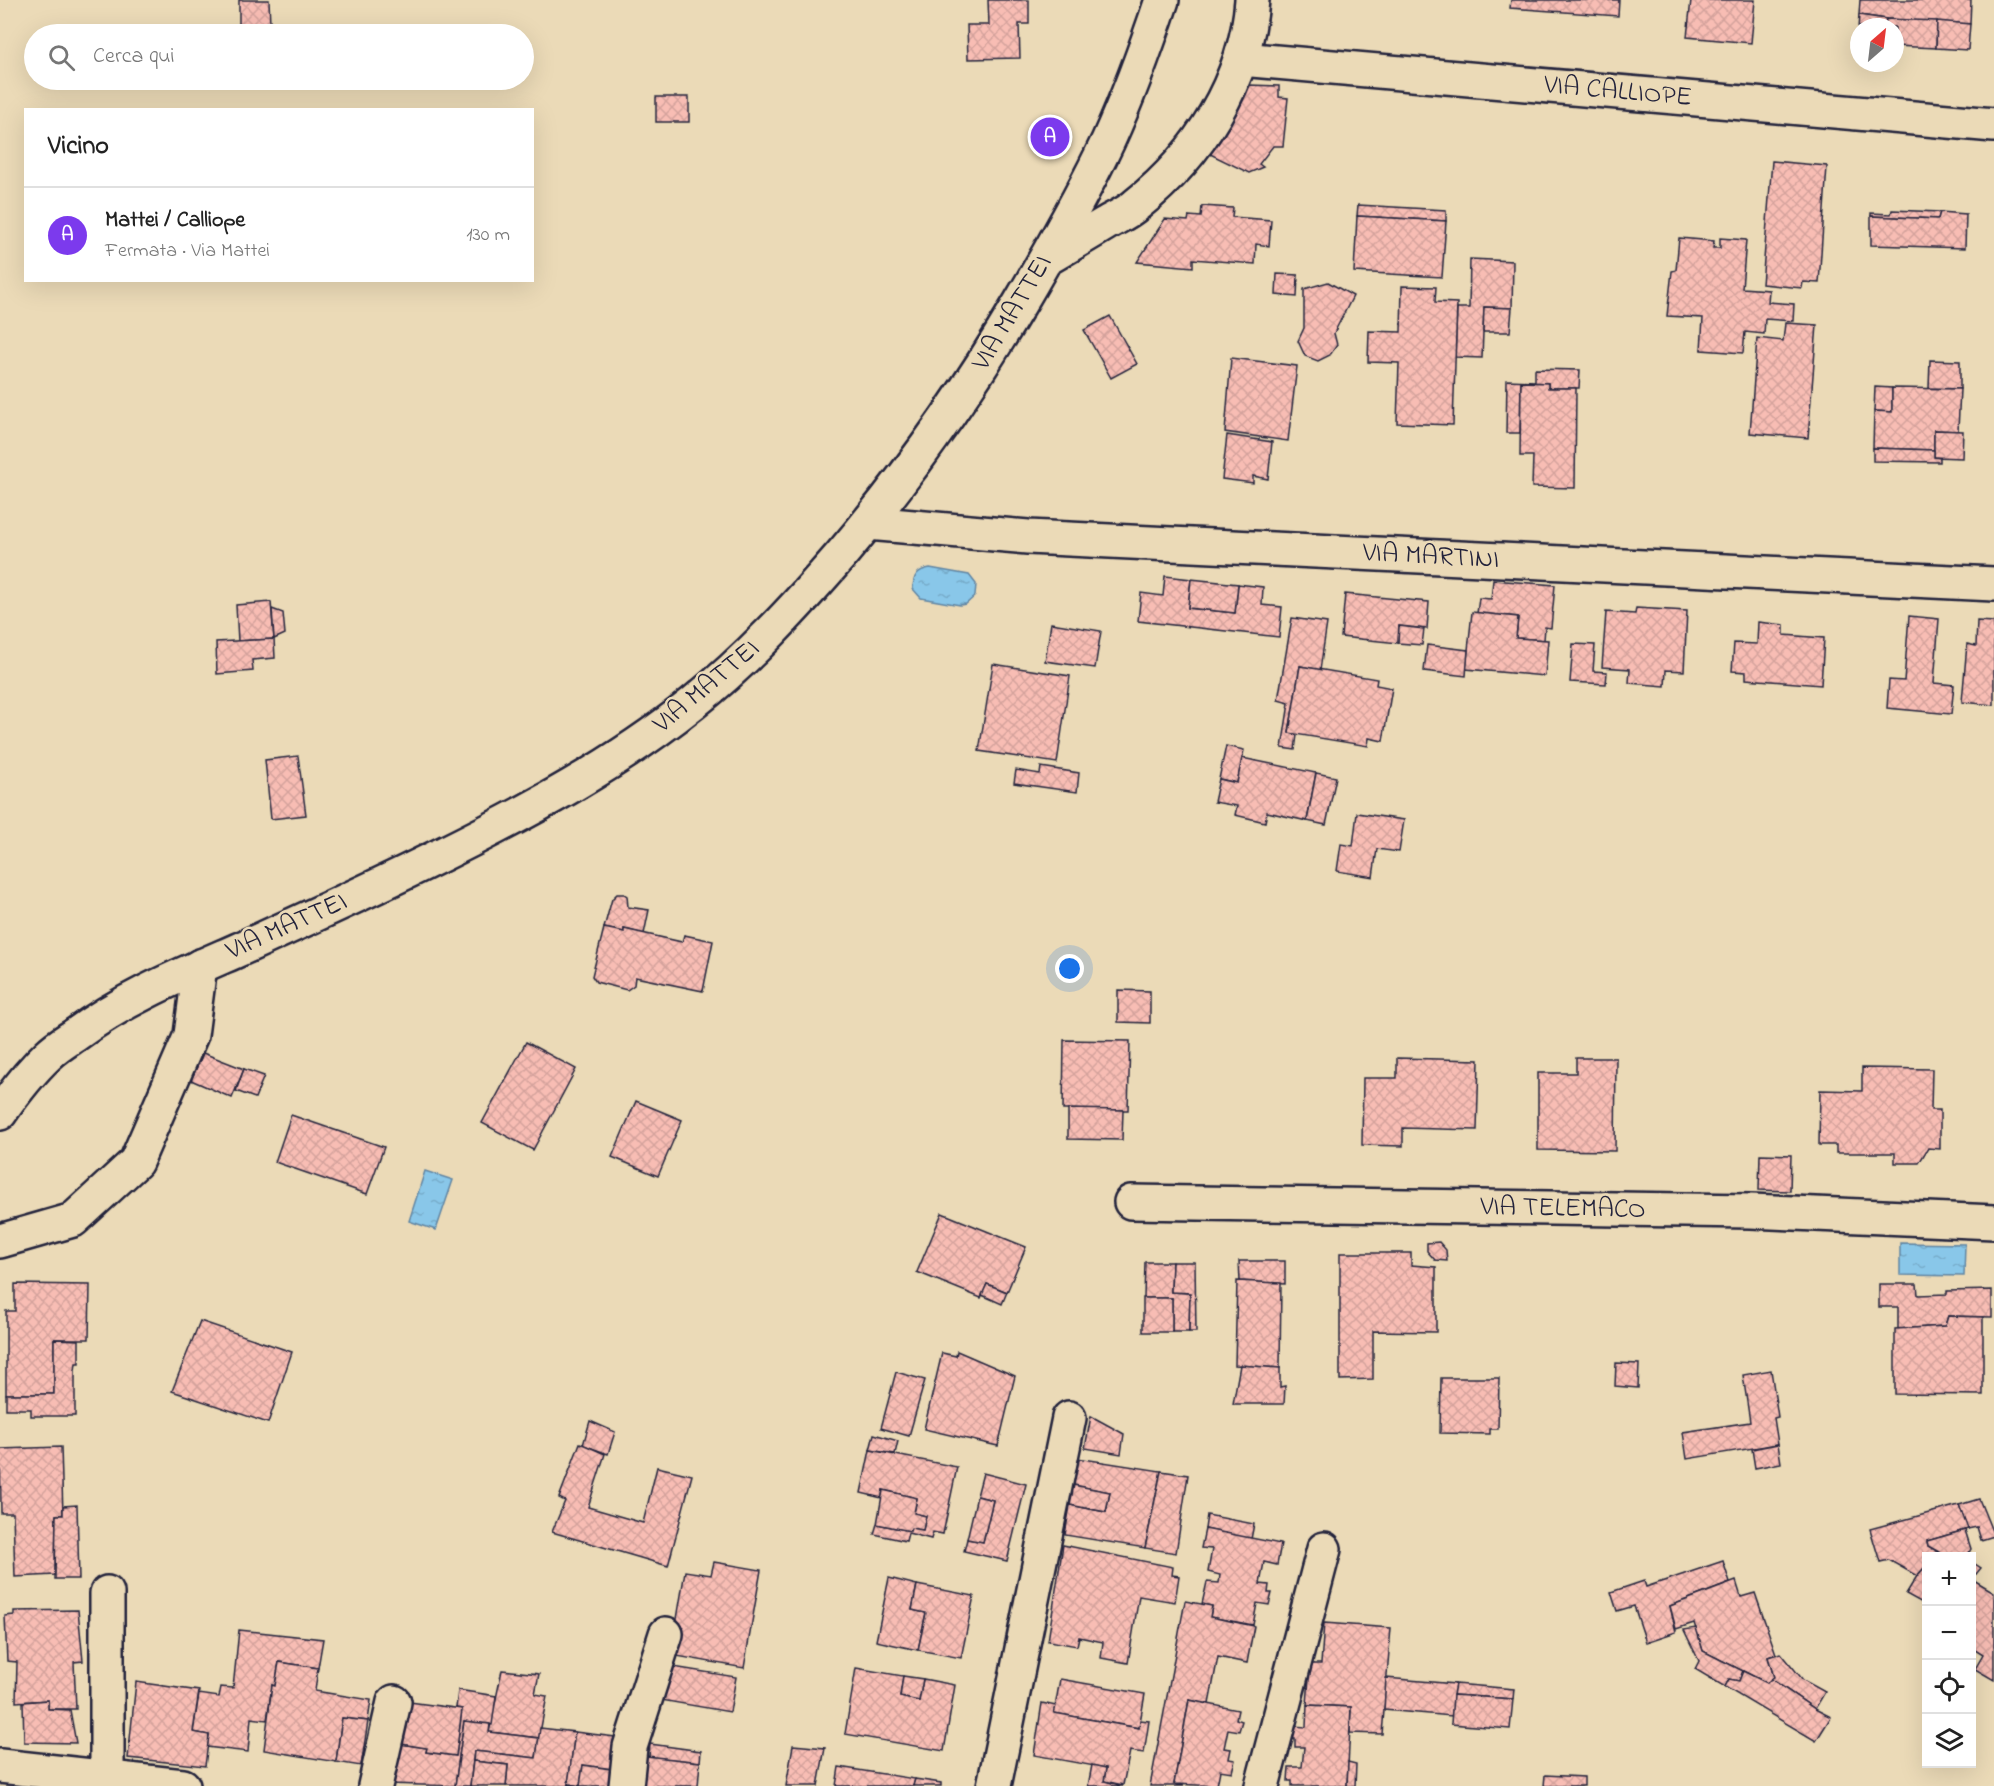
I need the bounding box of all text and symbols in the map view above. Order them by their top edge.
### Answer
north arrow [1850,18,1904,72]
search box [24,24,534,90]
icon: search [45,41,78,74]
text: Cerca qui [93,41,175,73]
street label: VIA CALLIOPE [1541,66,1694,118]
pin: A [1030,114,1070,160]
text: Vicino [48,128,109,166]
text: Mattei / Calliope [105,205,245,237]
text: A [61,221,74,250]
text: 130 m [466,221,510,250]
text: Fermata · Via Mattei [105,237,270,266]
street label: VIA MATTEI [963,248,1063,379]
street label: VIA MARTINI [1361,534,1500,580]
street label: VIA MATTEI [644,631,769,744]
street label: VIA MATTEI [219,883,354,971]
your location [1055,954,1084,983]
street label: VIA TELEMACO [1479,1188,1646,1230]
map controls [1922,1552,1976,1768]
button: + [1922,1552,1976,1606]
button: − [1922,1606,1976,1660]
button: locate [1922,1660,1976,1714]
button: layers [1922,1714,1976,1768]

